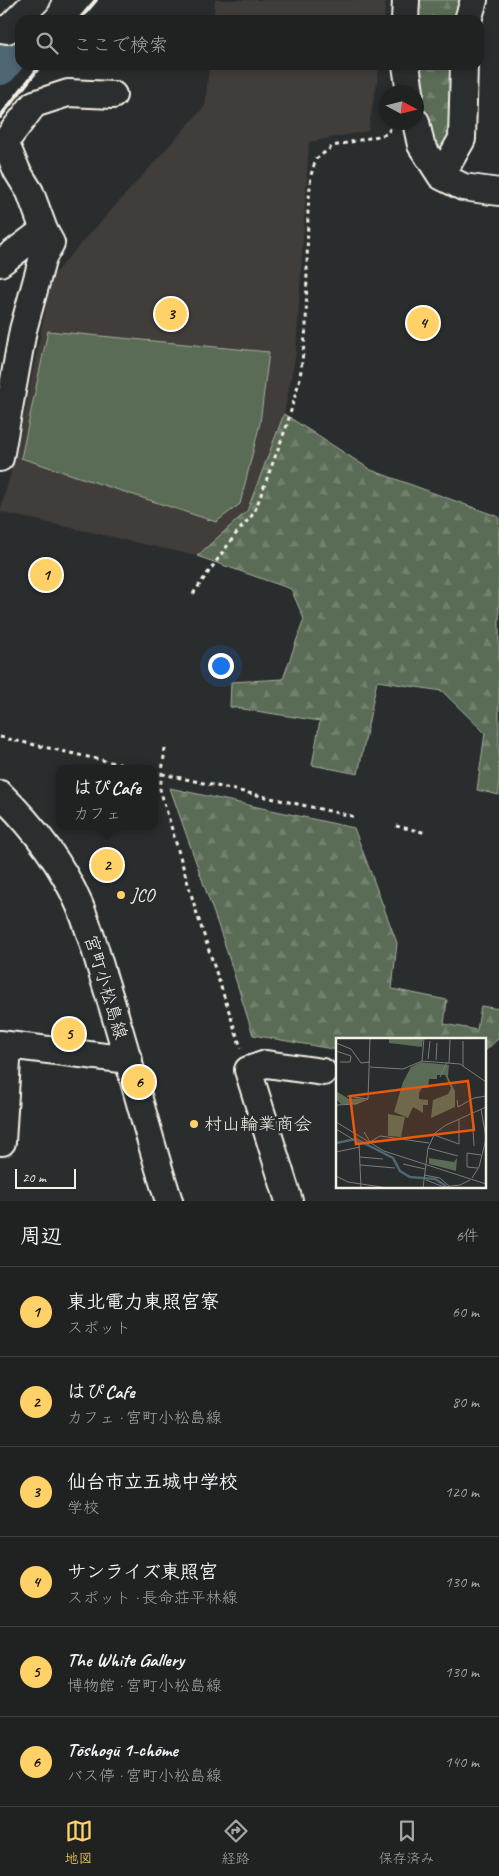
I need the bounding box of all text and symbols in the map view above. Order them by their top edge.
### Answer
search box [15,15,484,70]
icon: search [33,29,61,57]
text: ここで検索 [73,33,168,57]
north arrow [379,85,424,130]
pin: 3 [155,295,187,333]
pin: 4 [407,304,439,342]
pin: 1 [30,556,62,594]
your location [208,653,234,679]
popup [56,765,158,830]
text: はぴCafe [73,776,141,800]
text: カフェ [73,804,121,824]
pin: 2 [91,846,123,884]
place label: JCO [130,884,156,906]
marker: JCO [115,889,127,901]
street label: 宮町小松島線 [80,932,132,1042]
pin: 5 [53,1015,85,1053]
inset map [336,1038,486,1188]
pin: 6 [123,1063,155,1101]
place label: 村山輪業商会 [204,1113,312,1135]
marker: 村山輪業商会 [188,1118,200,1130]
scale bar [15,1166,76,1189]
text: 20 m [22,1169,46,1186]
text: 周辺 [20,1223,62,1249]
text: 6件 [456,1226,479,1246]
text: 東北電力東照宮寮 [67,1290,219,1314]
text: 1 [32,1302,40,1322]
text: 60 m [452,1302,479,1322]
text: スポット [67,1318,131,1338]
text: はぴCafe [67,1380,135,1404]
text: 2 [32,1392,40,1412]
text: 80 m [452,1392,479,1412]
text: カフェ · 宮町小松島線 [67,1408,222,1428]
text: 仙台市立五城中学校 [67,1470,238,1494]
text: 3 [32,1482,40,1502]
text: 120 m [445,1482,479,1502]
text: 学校 [67,1498,99,1518]
text: サンライズ東照宮 [67,1560,218,1584]
text: 4 [32,1572,40,1592]
text: 130 m [445,1572,479,1592]
text: スポット · 長命荘平林線 [67,1588,238,1608]
text: The White Gallery [67,1648,184,1672]
text: 5 [33,1662,39,1682]
text: 130 m [445,1662,479,1682]
text: 博物館 · 宮町小松島線 [67,1676,222,1696]
text: Tōshogū 1-chōme [67,1738,178,1762]
text: 6 [32,1752,40,1772]
text: 140 m [445,1752,479,1772]
text: バス停 · 宮町小松島線 [67,1766,222,1786]
tab: 地図 [65,1817,93,1867]
tab: 経路 [222,1817,250,1867]
tab: 保存済み [379,1817,435,1867]

